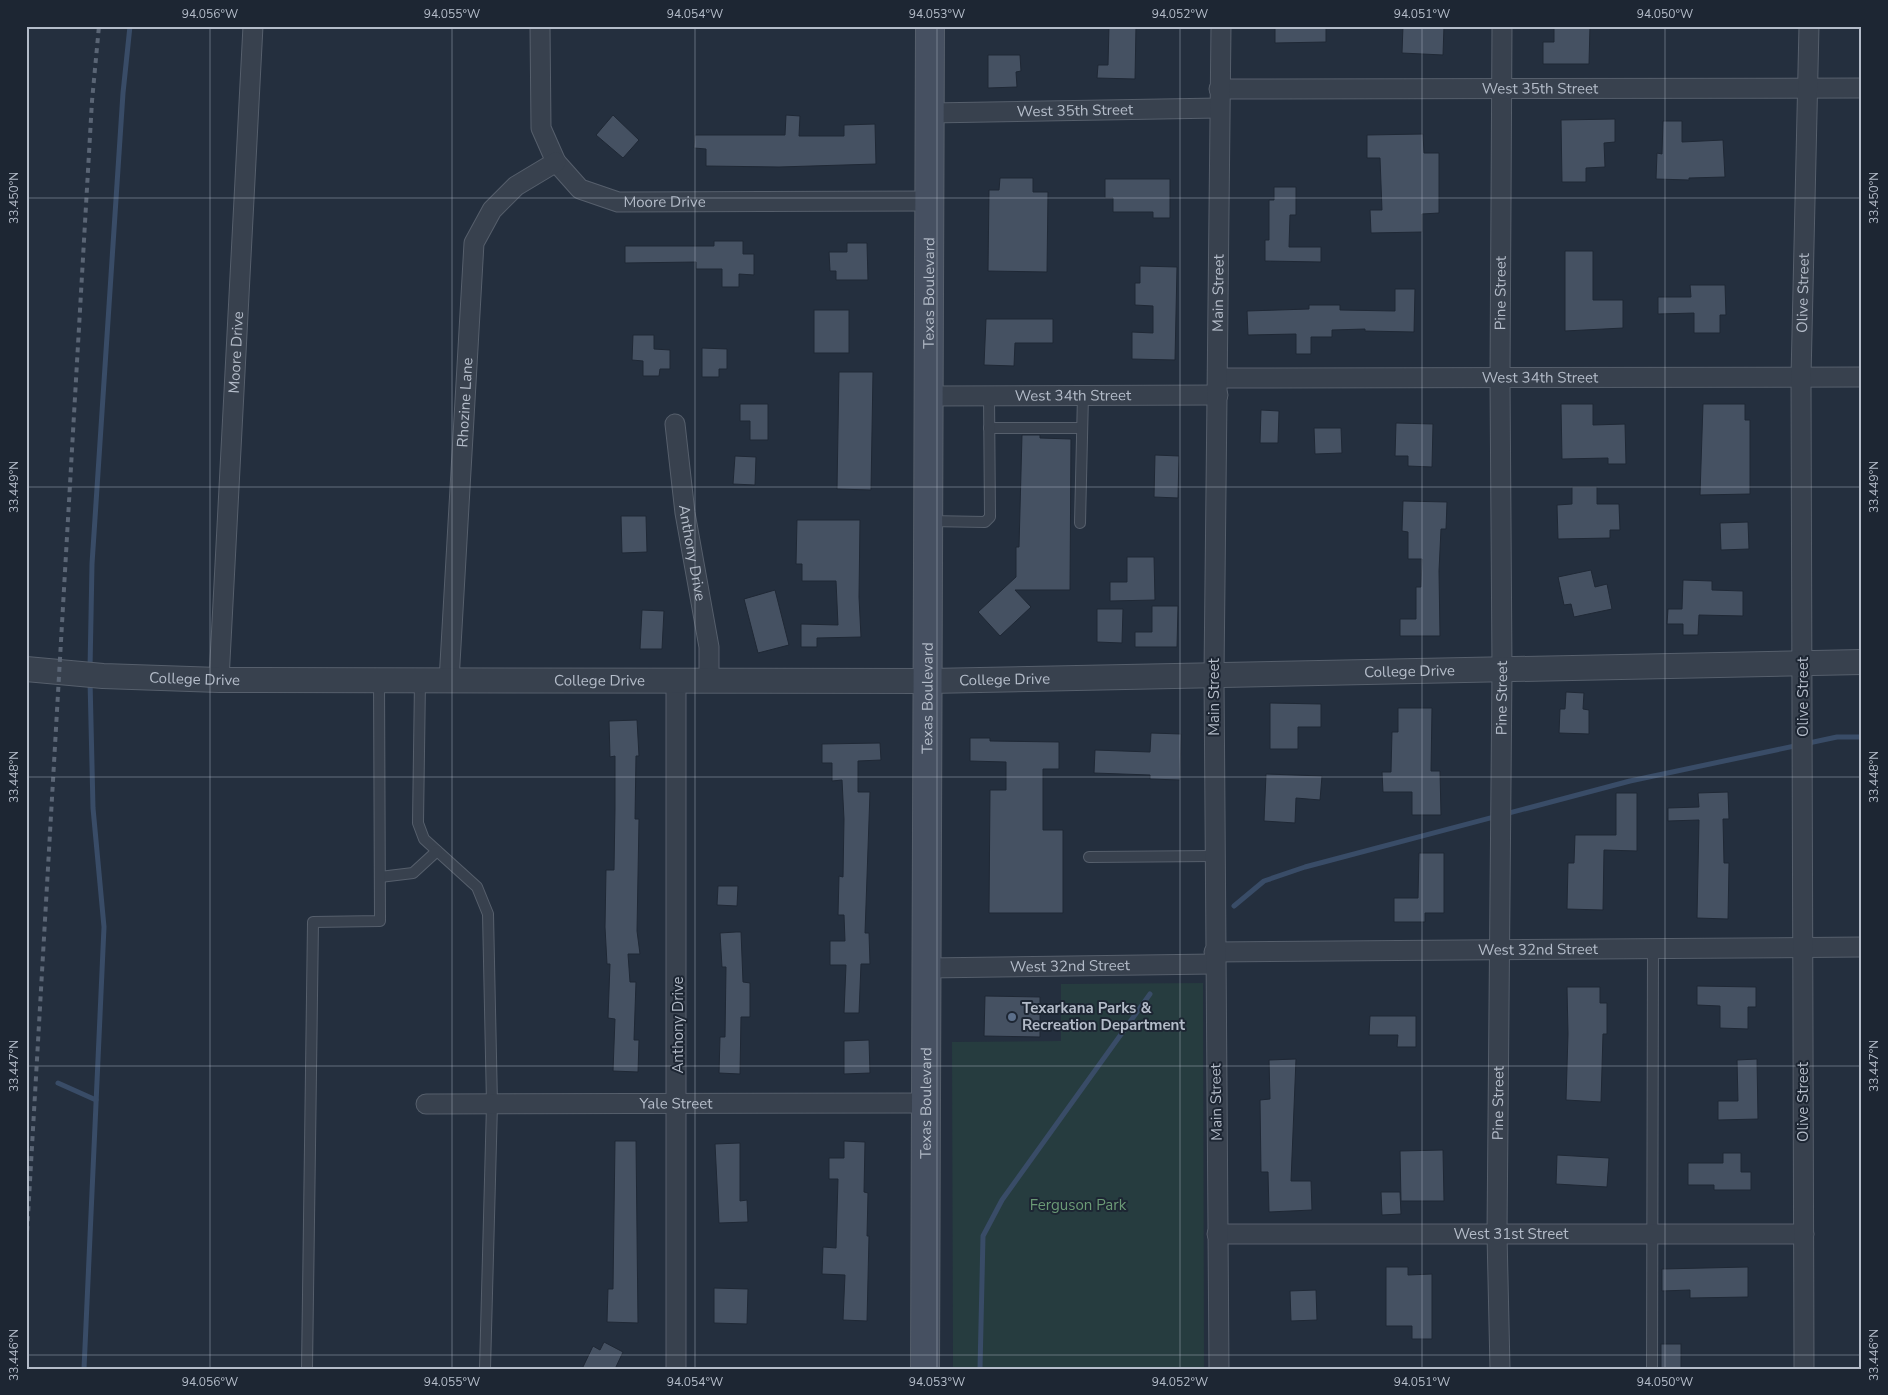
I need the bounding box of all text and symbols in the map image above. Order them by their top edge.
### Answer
text: 94.056°W [182,6,238,22]
text: 94.055°W [424,6,480,22]
text: 94.054°W [667,6,723,22]
text: 94.053°W [909,6,965,22]
text: 94.052°W [1152,6,1208,22]
text: 94.051°W [1394,6,1450,22]
text: 94.050°W [1637,6,1693,22]
street label: West 35th Street [1482,78,1599,99]
street label: West 35th Street [1017,99,1134,122]
text: 33.450°N [6,172,22,224]
text: 33.450°N [1866,172,1882,224]
street label: Moore Drive [623,192,706,212]
street label: Texas Boulevard [919,237,939,349]
street label: Olive Street [1792,252,1814,333]
street label: Main Street [1208,253,1229,332]
street label: Pine Street [1490,255,1511,330]
street label: Moore Drive [224,311,248,394]
street label: Rhozine Lane [452,357,477,448]
street label: West 34th Street [1482,367,1599,388]
street label: West 34th Street [1015,385,1132,406]
text: 33.449°N [6,461,22,513]
text: 33.449°N [1866,461,1882,513]
street label: Anthony Drive [674,504,711,602]
street label: Texas Boulevard [917,642,938,754]
street label: Olive Street [1793,656,1813,737]
street label: Main Street [1204,657,1224,736]
street label: College Drive [1364,660,1455,682]
street label: Pine Street [1491,660,1512,735]
street label: College Drive [149,668,240,690]
street label: College Drive [959,669,1050,690]
street label: College Drive [554,670,645,691]
text: 33.448°N [6,751,22,803]
text: 33.448°N [1866,751,1882,803]
street label: West 32nd Street [1478,939,1599,960]
street label: West 32nd Street [1010,955,1131,977]
street label: Anthony Drive [668,976,688,1074]
place label: Texarkana Parks & Recreation Department [1022,998,1185,1035]
marker: Texarkana Parks & Recreation Department [1006,1011,1018,1023]
text: 33.447°N [6,1040,22,1092]
text: 33.447°N [1866,1040,1882,1092]
street label: Texas Boulevard [916,1047,936,1159]
street label: Olive Street [1793,1061,1813,1142]
street label: Main Street [1205,1062,1227,1141]
street label: Pine Street [1488,1065,1508,1140]
street label: Yale Street [639,1093,713,1114]
park label: Ferguson Park [1030,1195,1127,1215]
street label: West 31st Street [1453,1224,1569,1244]
text: 33.446°N [6,1329,22,1381]
text: 33.446°N [1866,1329,1882,1381]
text: 94.056°W [182,1374,238,1390]
text: 94.055°W [424,1374,480,1390]
text: 94.054°W [667,1374,723,1390]
text: 94.053°W [909,1374,965,1390]
text: 94.052°W [1152,1374,1208,1390]
text: 94.051°W [1394,1374,1450,1390]
text: 94.050°W [1637,1374,1693,1390]

